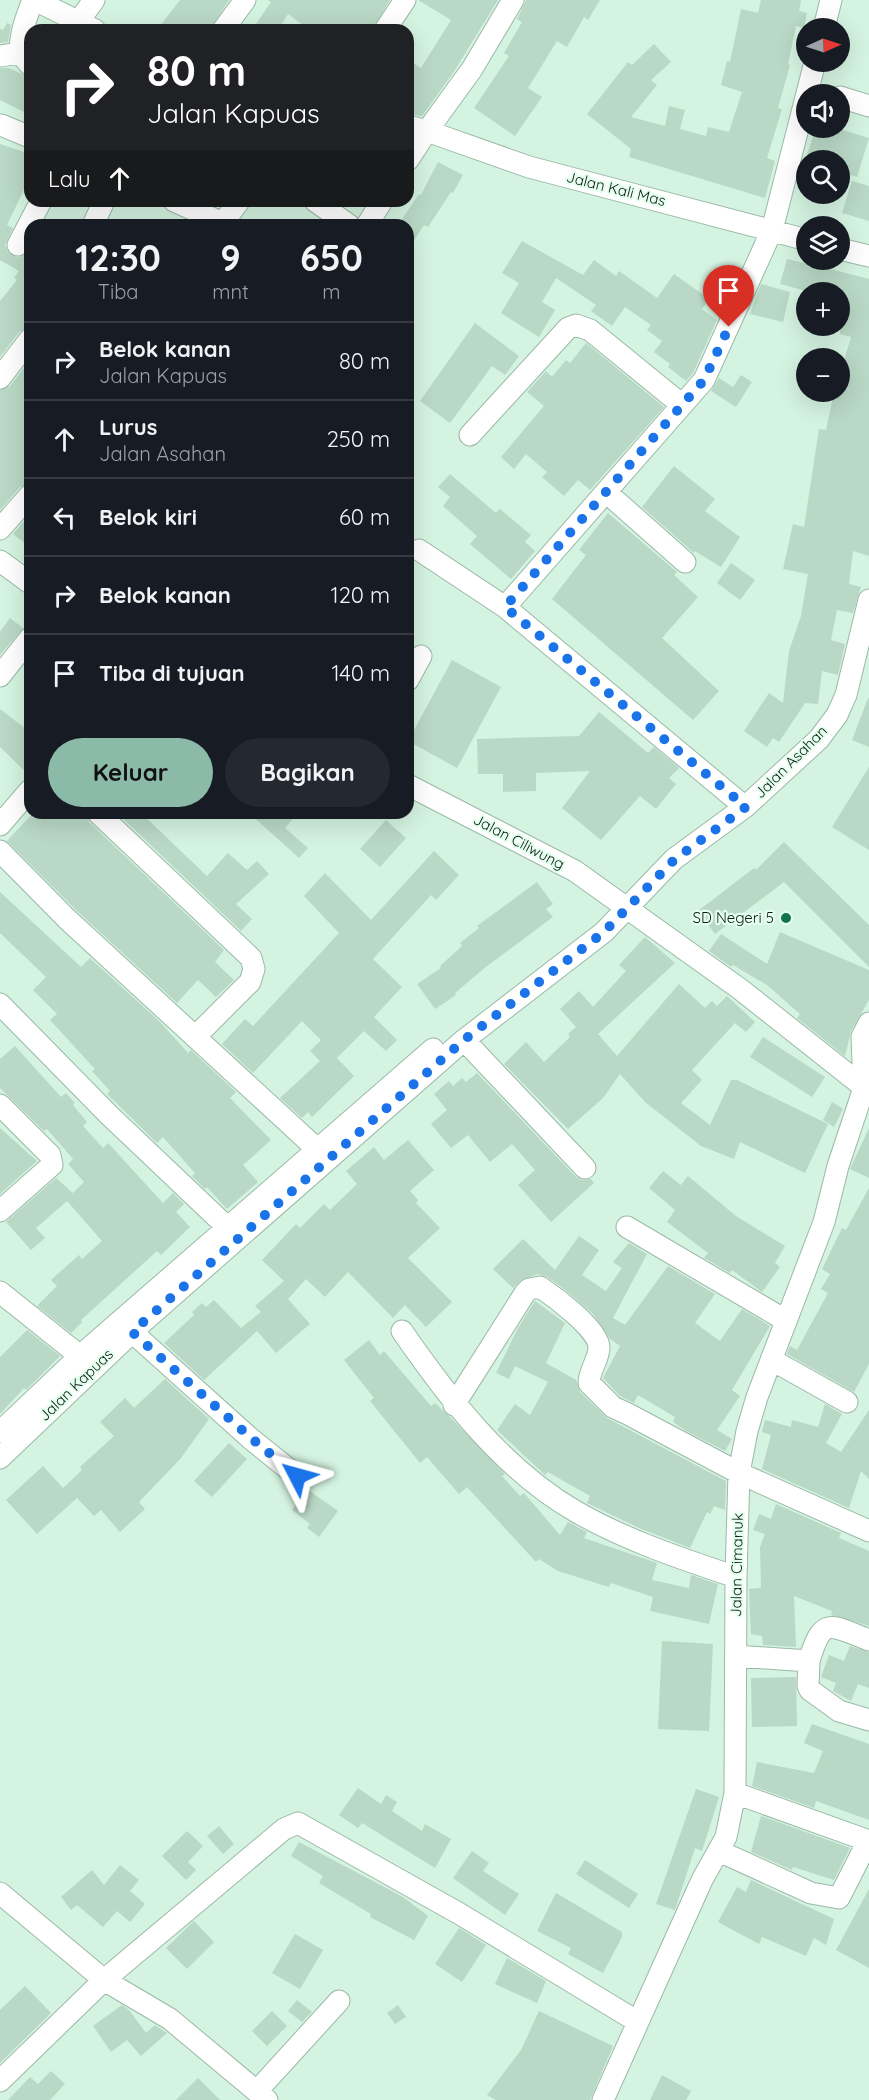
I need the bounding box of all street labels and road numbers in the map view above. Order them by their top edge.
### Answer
street label: Jalan Kali Mas [565,167,668,210]
street label: Jalan Asahan [750,721,831,802]
street label: Jalan Ciliwung [470,810,568,874]
street label: Jalan Kapuas [35,1344,117,1425]
street label: Jalan Cimanuk [726,1513,747,1617]

